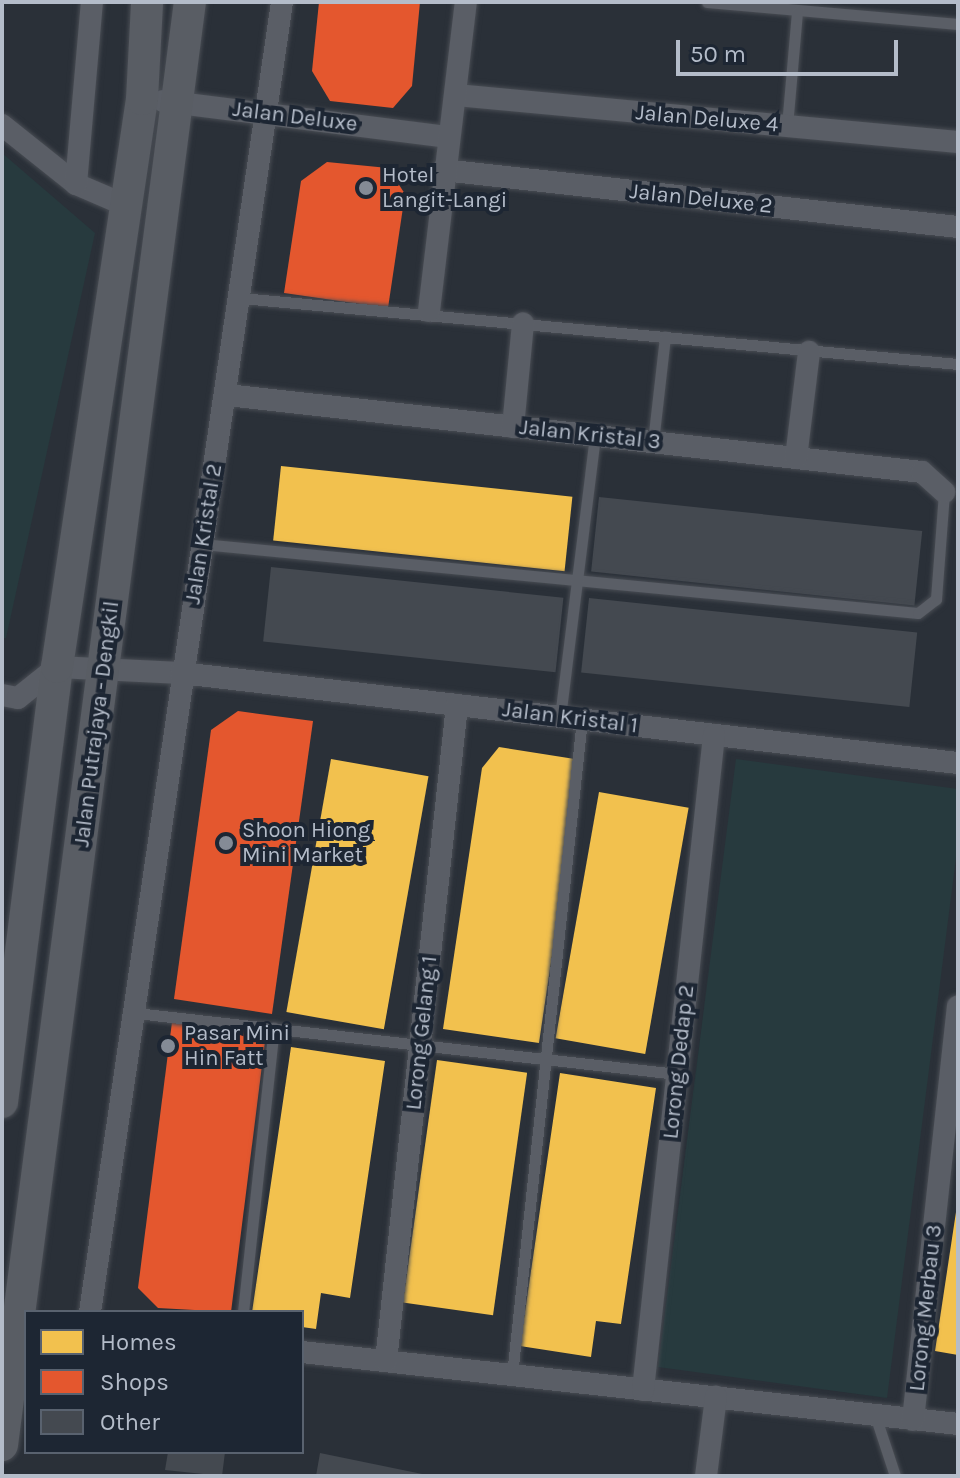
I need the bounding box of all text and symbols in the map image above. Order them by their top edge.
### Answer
scale bar [680,24,902,74]
text: 50 m [690,40,746,68]
street label: Jalan Deluxe [231,96,359,138]
street label: Jalan Deluxe 4 [635,100,779,138]
place label: Hotel Langit-Langi [382,162,507,214]
street label: Jalan Deluxe 2 [628,178,774,220]
marker: Hotel Langit-Langi [357,179,375,197]
street label: Jalan Kristal 3 [518,414,662,456]
street label: Jalan Kristal 2 [180,462,228,606]
street label: Jalan Putrajaya - Dengkil [69,599,125,849]
street label: Jalan Kristal 1 [501,697,639,739]
place label: Shoon Hiong Mini Market [242,817,370,868]
marker: Shoon Hiong Mini Market [217,834,235,852]
street label: Lorong Gelang 1 [401,954,443,1112]
street label: Lorong Dedap 2 [658,984,700,1140]
place label: Pasar Mini Hin Fatt [184,1020,290,1072]
marker: Pasar Mini Hin Fatt [159,1037,177,1055]
street label: Lorong Merbau 3 [904,1223,948,1393]
legend [24,1310,304,1454]
text: Homes [100,1328,177,1356]
text: Shops [100,1368,169,1396]
text: Other [100,1408,160,1436]

